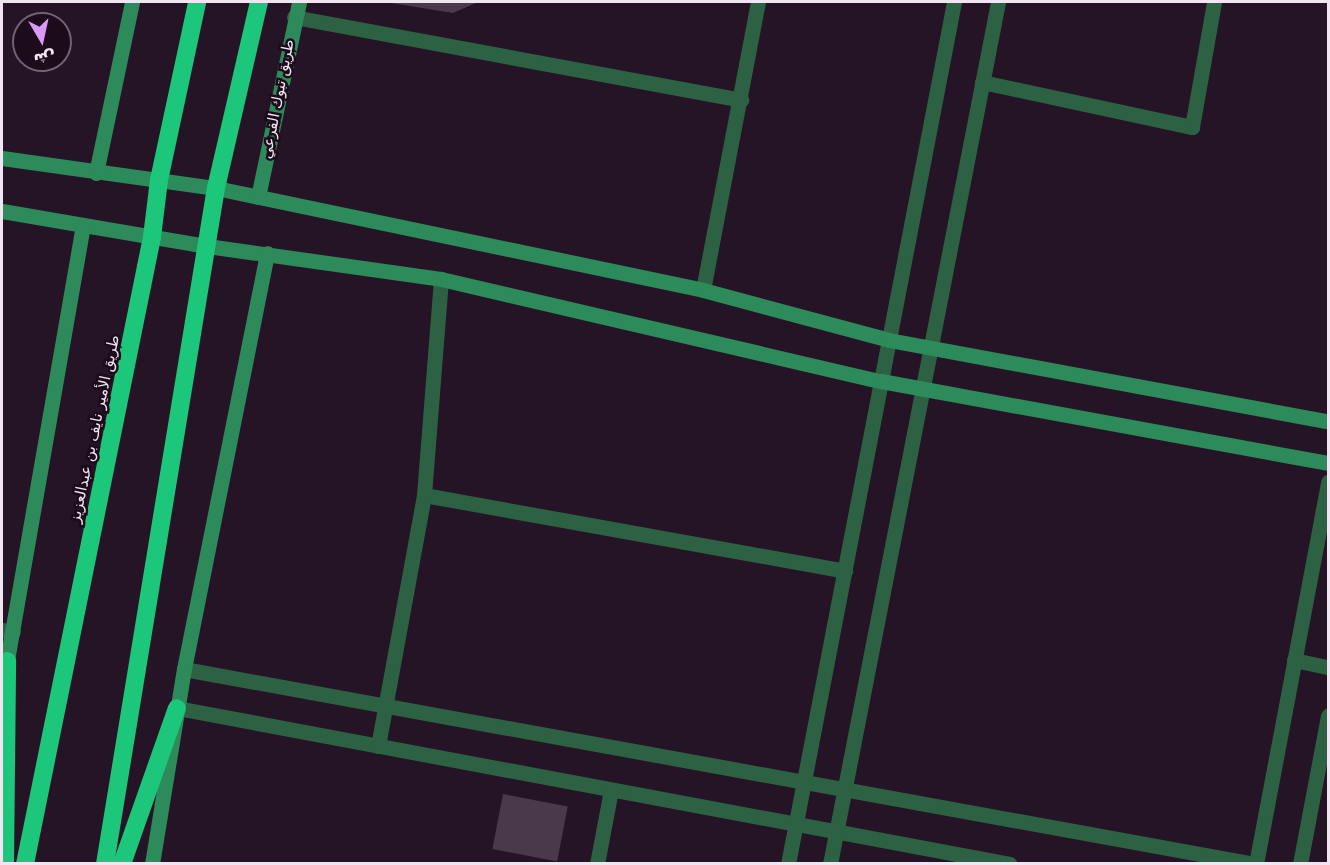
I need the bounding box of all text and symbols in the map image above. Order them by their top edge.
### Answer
north arrow [12,12,72,72]
street label: طريق تبوك الفرعي [258,38,298,160]
text: ش [32,47,57,69]
street label: طريق الأمير نايف بن عبدالعزيز [66,333,124,525]

